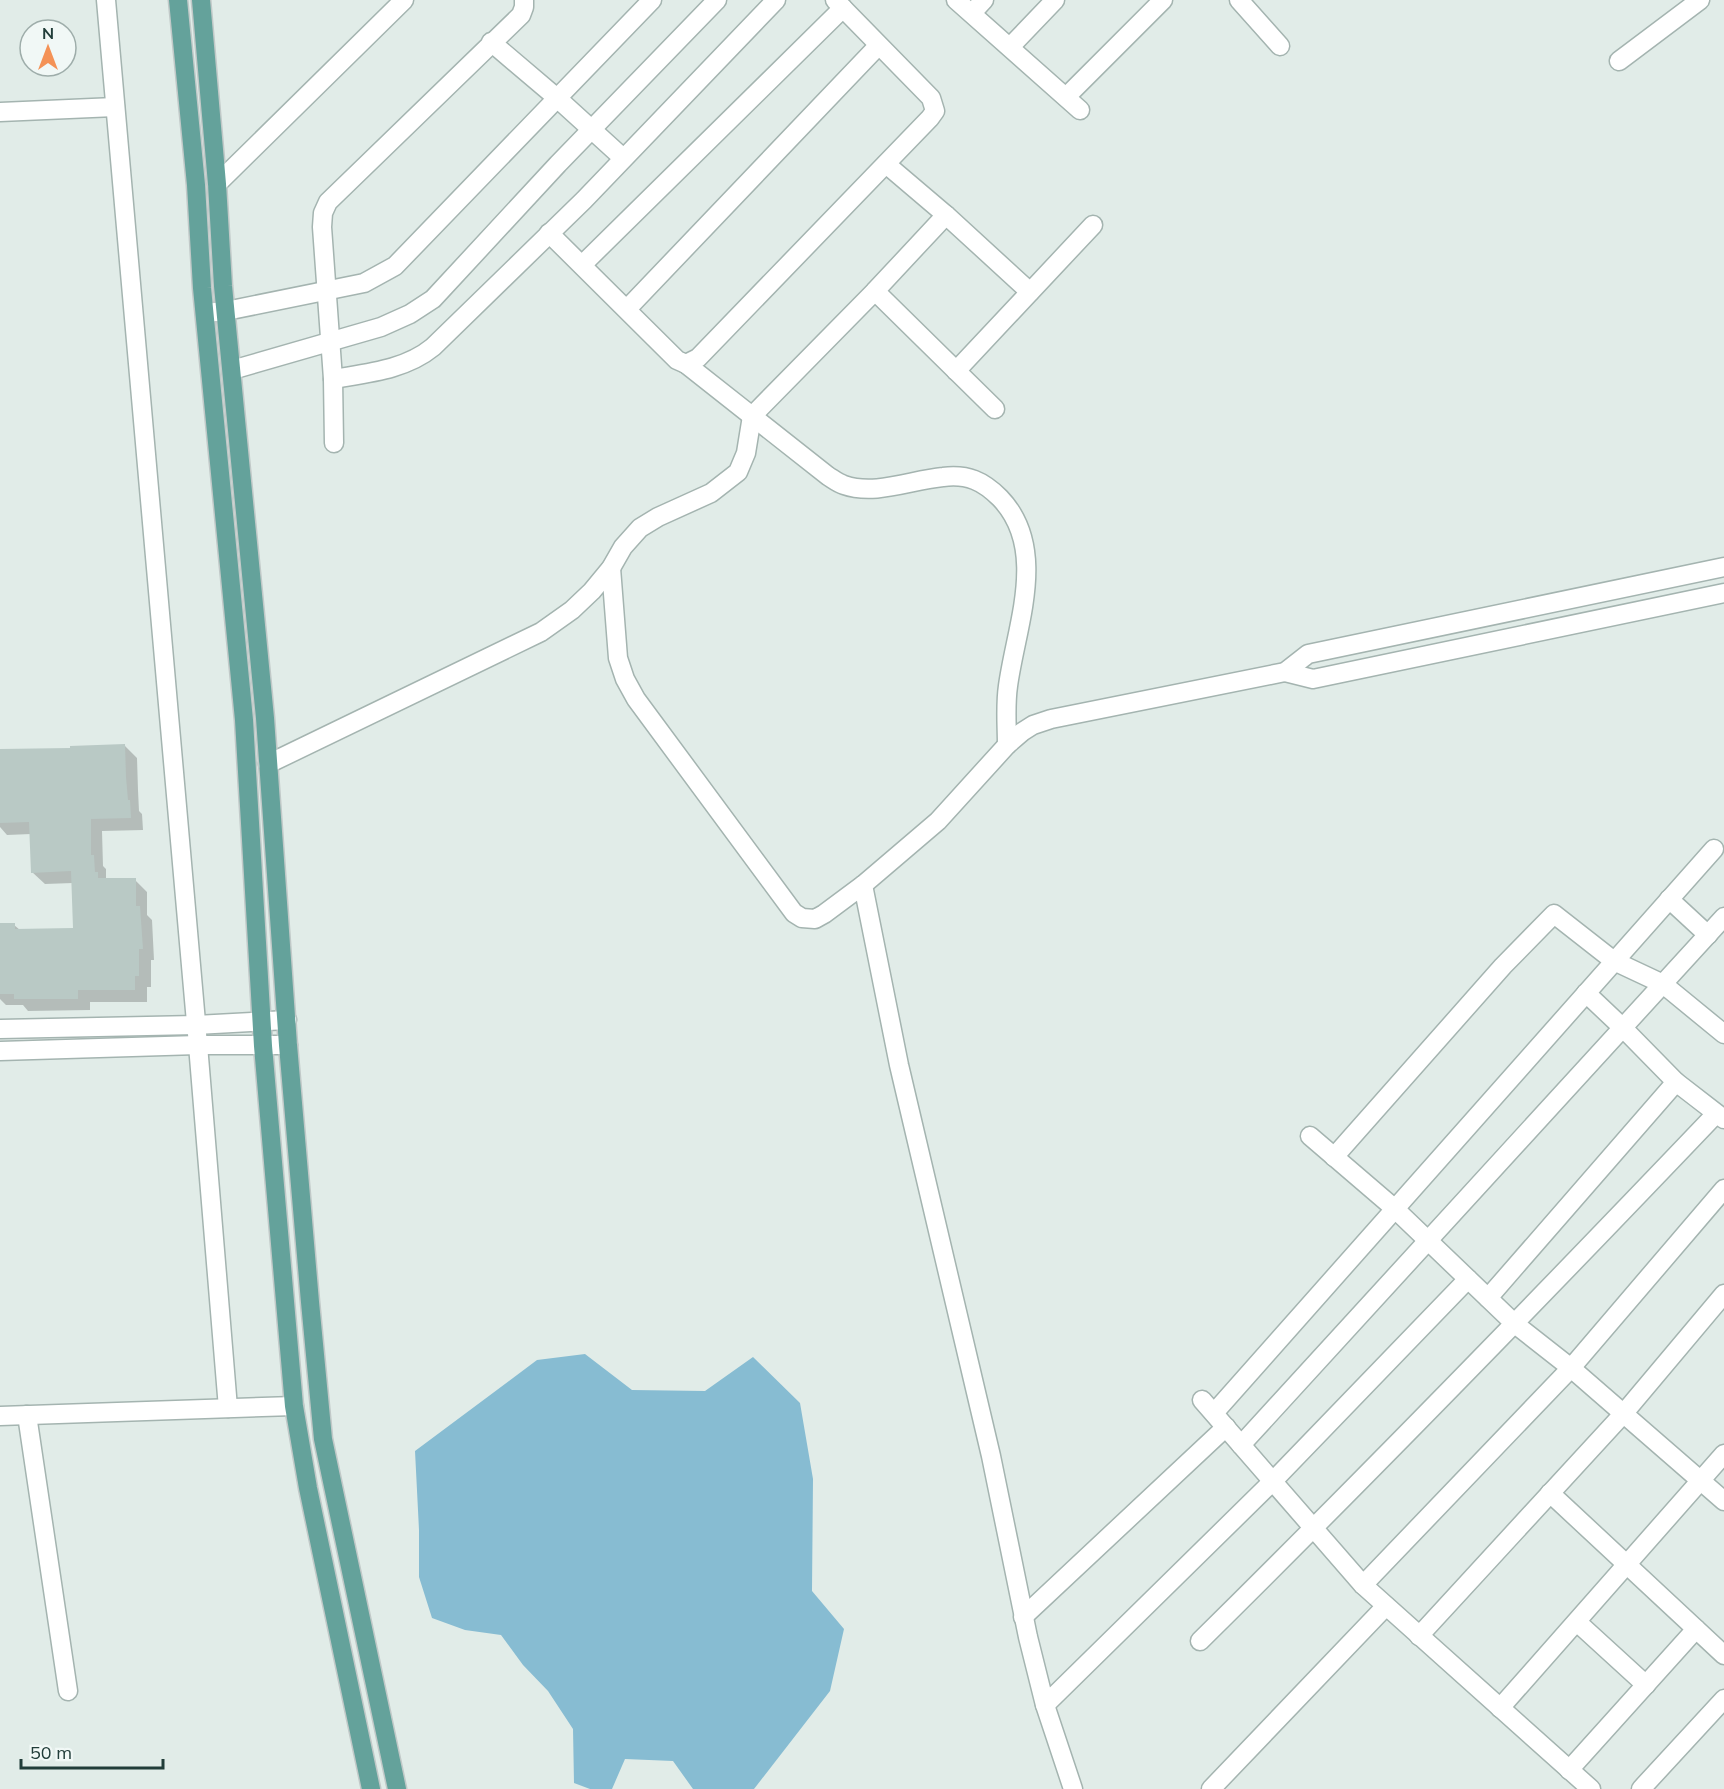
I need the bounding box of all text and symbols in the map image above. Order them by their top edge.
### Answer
north arrow [18,18,78,78]
text: N [42,23,54,43]
scale bar [21,1732,164,1770]
text: 50 m [30,1741,72,1764]

